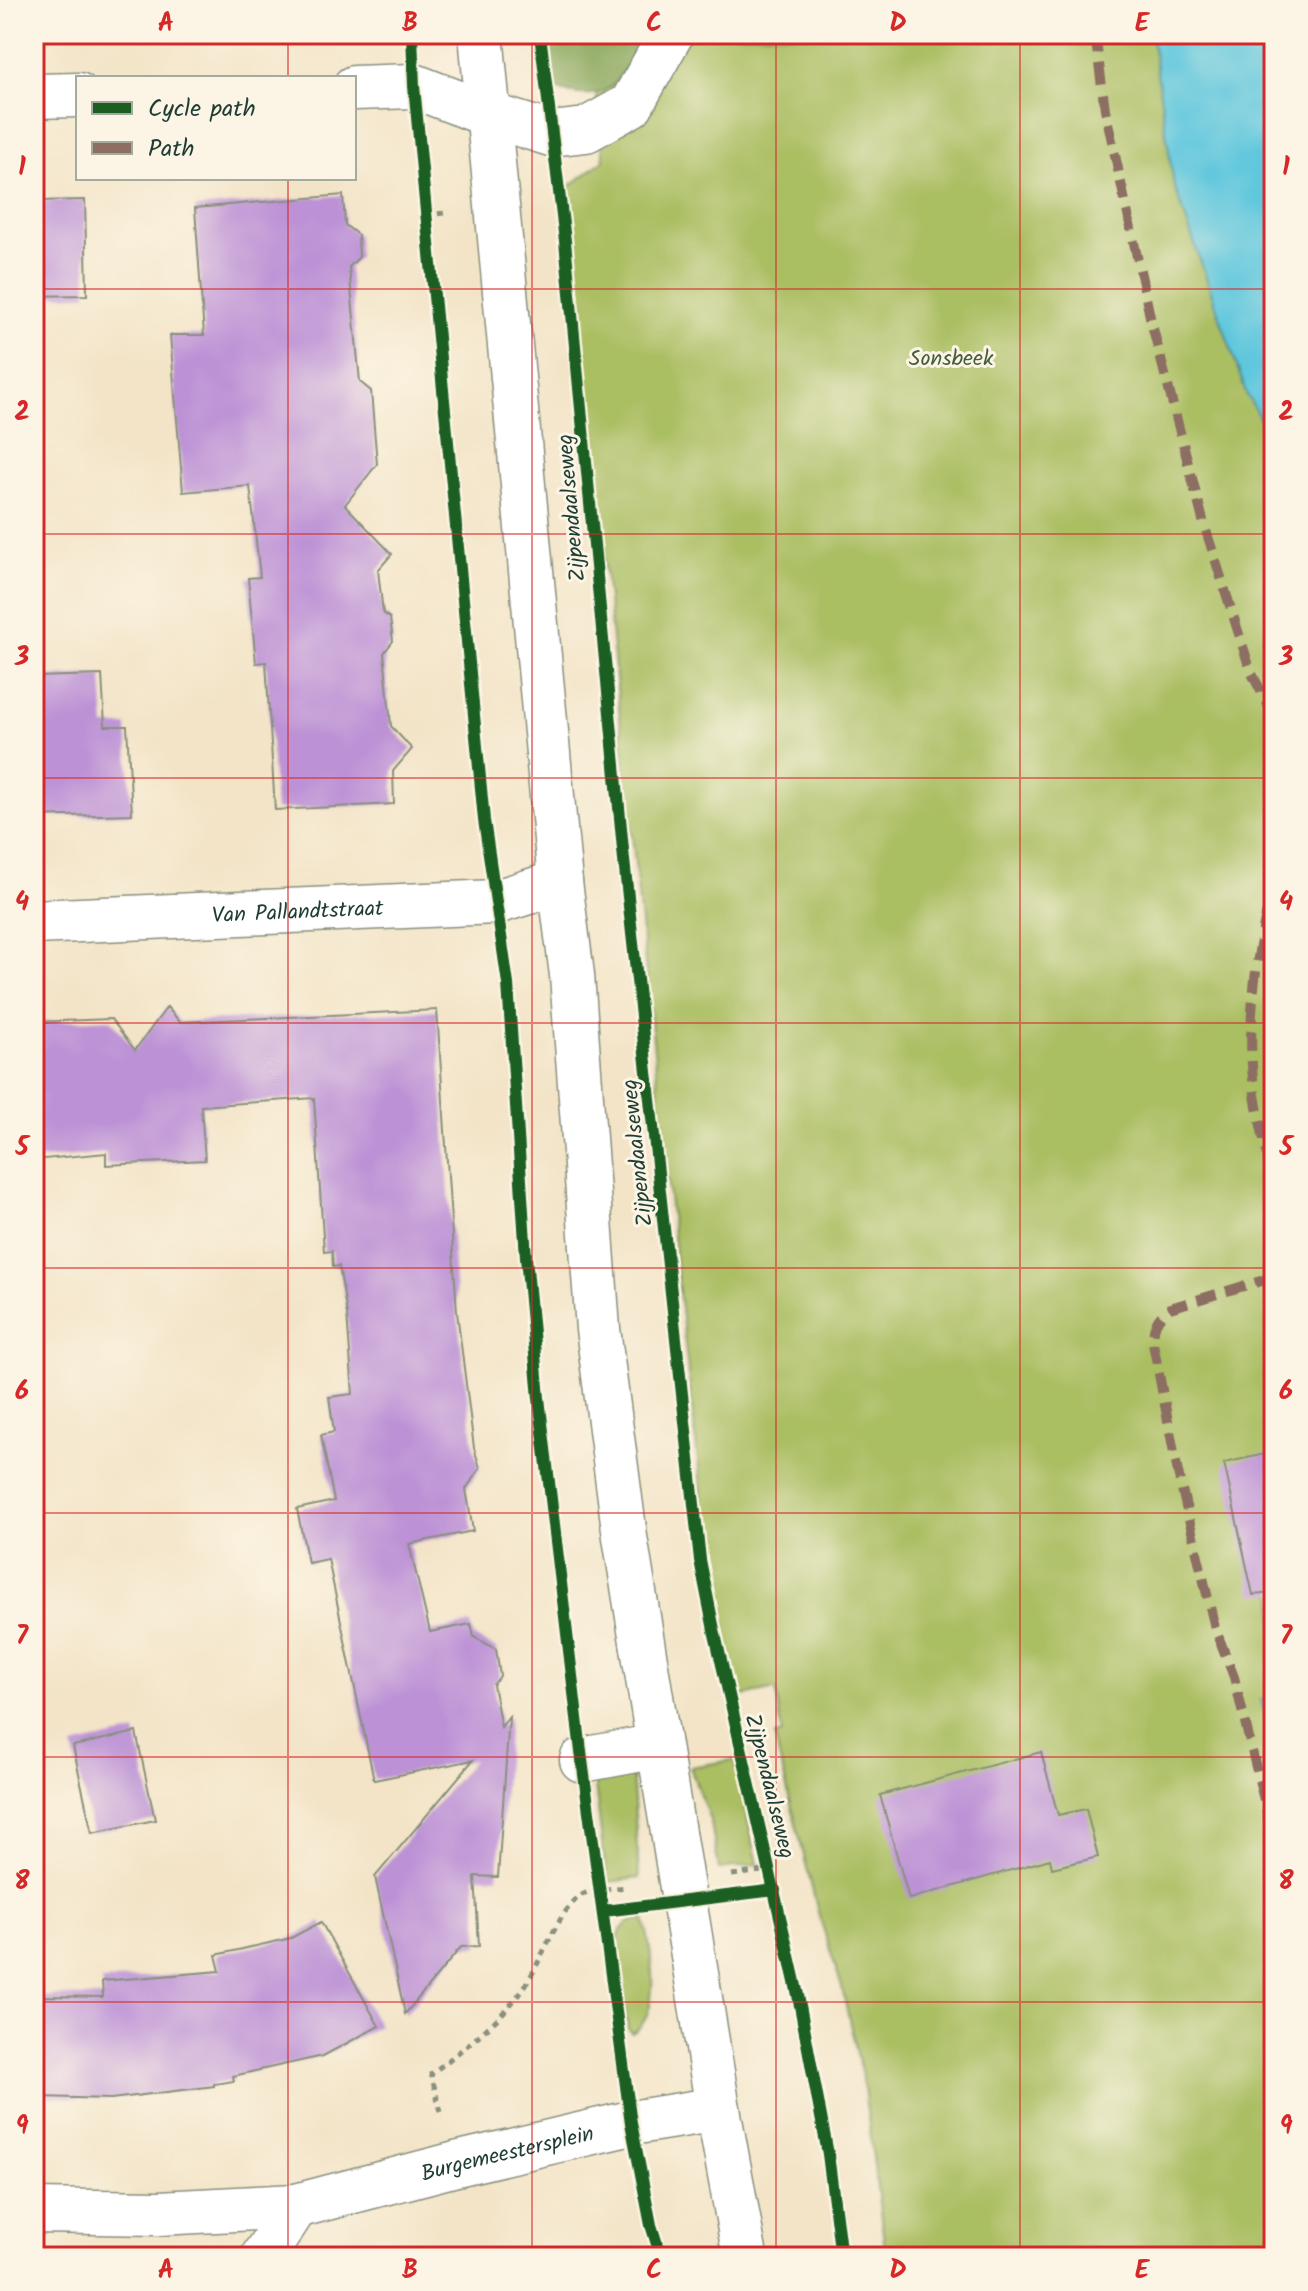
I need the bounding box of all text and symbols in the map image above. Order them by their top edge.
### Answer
text: A [158,3,174,45]
text: B [402,3,418,45]
text: C [646,3,662,45]
text: D [889,3,907,45]
text: E [1135,3,1151,45]
legend [76,76,356,180]
text: Cycle path [148,90,256,129]
text: Path [148,130,194,169]
text: 1 [18,147,26,189]
text: 1 [1282,147,1290,189]
park label: Sonsbeek [909,342,994,377]
text: 2 [14,392,30,434]
text: 2 [1278,392,1294,434]
street label: Zijpendaalseweg [549,433,596,583]
text: 3 [14,637,29,679]
text: 3 [1278,637,1293,679]
text: 4 [15,882,29,924]
text: 4 [1279,882,1293,924]
street label: Van Pallandtstraat [211,892,385,934]
street label: Zijpendaalseweg [613,1077,664,1228]
text: 5 [14,1127,30,1169]
text: 5 [1278,1127,1294,1169]
text: 6 [15,1371,29,1413]
text: 6 [1279,1371,1293,1413]
text: 7 [16,1616,29,1658]
text: 7 [1280,1616,1293,1658]
street label: Zijpendaalseweg [734,1711,803,1863]
text: 8 [14,1861,30,1903]
text: 8 [1278,1861,1294,1903]
text: 9 [15,2106,29,2148]
text: 9 [1279,2106,1293,2148]
street label: Burgemeestersplein [417,2117,598,2192]
text: A [158,2250,174,2291]
text: B [402,2250,418,2291]
text: C [646,2250,662,2291]
text: D [889,2250,907,2291]
text: E [1135,2250,1151,2291]

